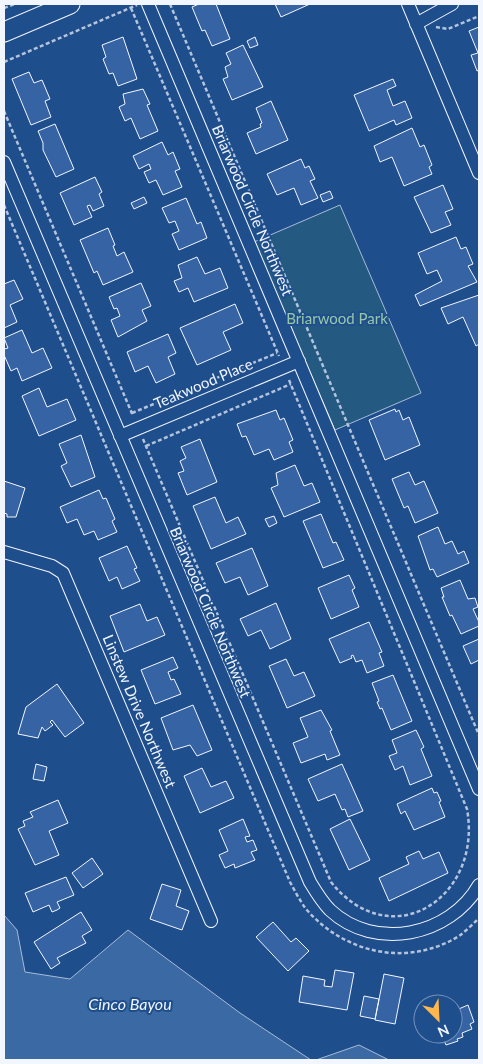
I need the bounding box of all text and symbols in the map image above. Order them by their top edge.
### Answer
street label: Briarwood Circle Northwest [209,122,297,299]
park label: Briarwood Park [286,309,388,327]
street label: Teakwood Place [151,354,255,412]
street label: Briarwood Circle Northwest [167,524,255,701]
street label: Linstew Drive Northwest [100,632,181,791]
water label: Cinco Bayou [88,994,172,1013]
north arrow [413,994,463,1044]
text: N [435,1021,452,1041]

